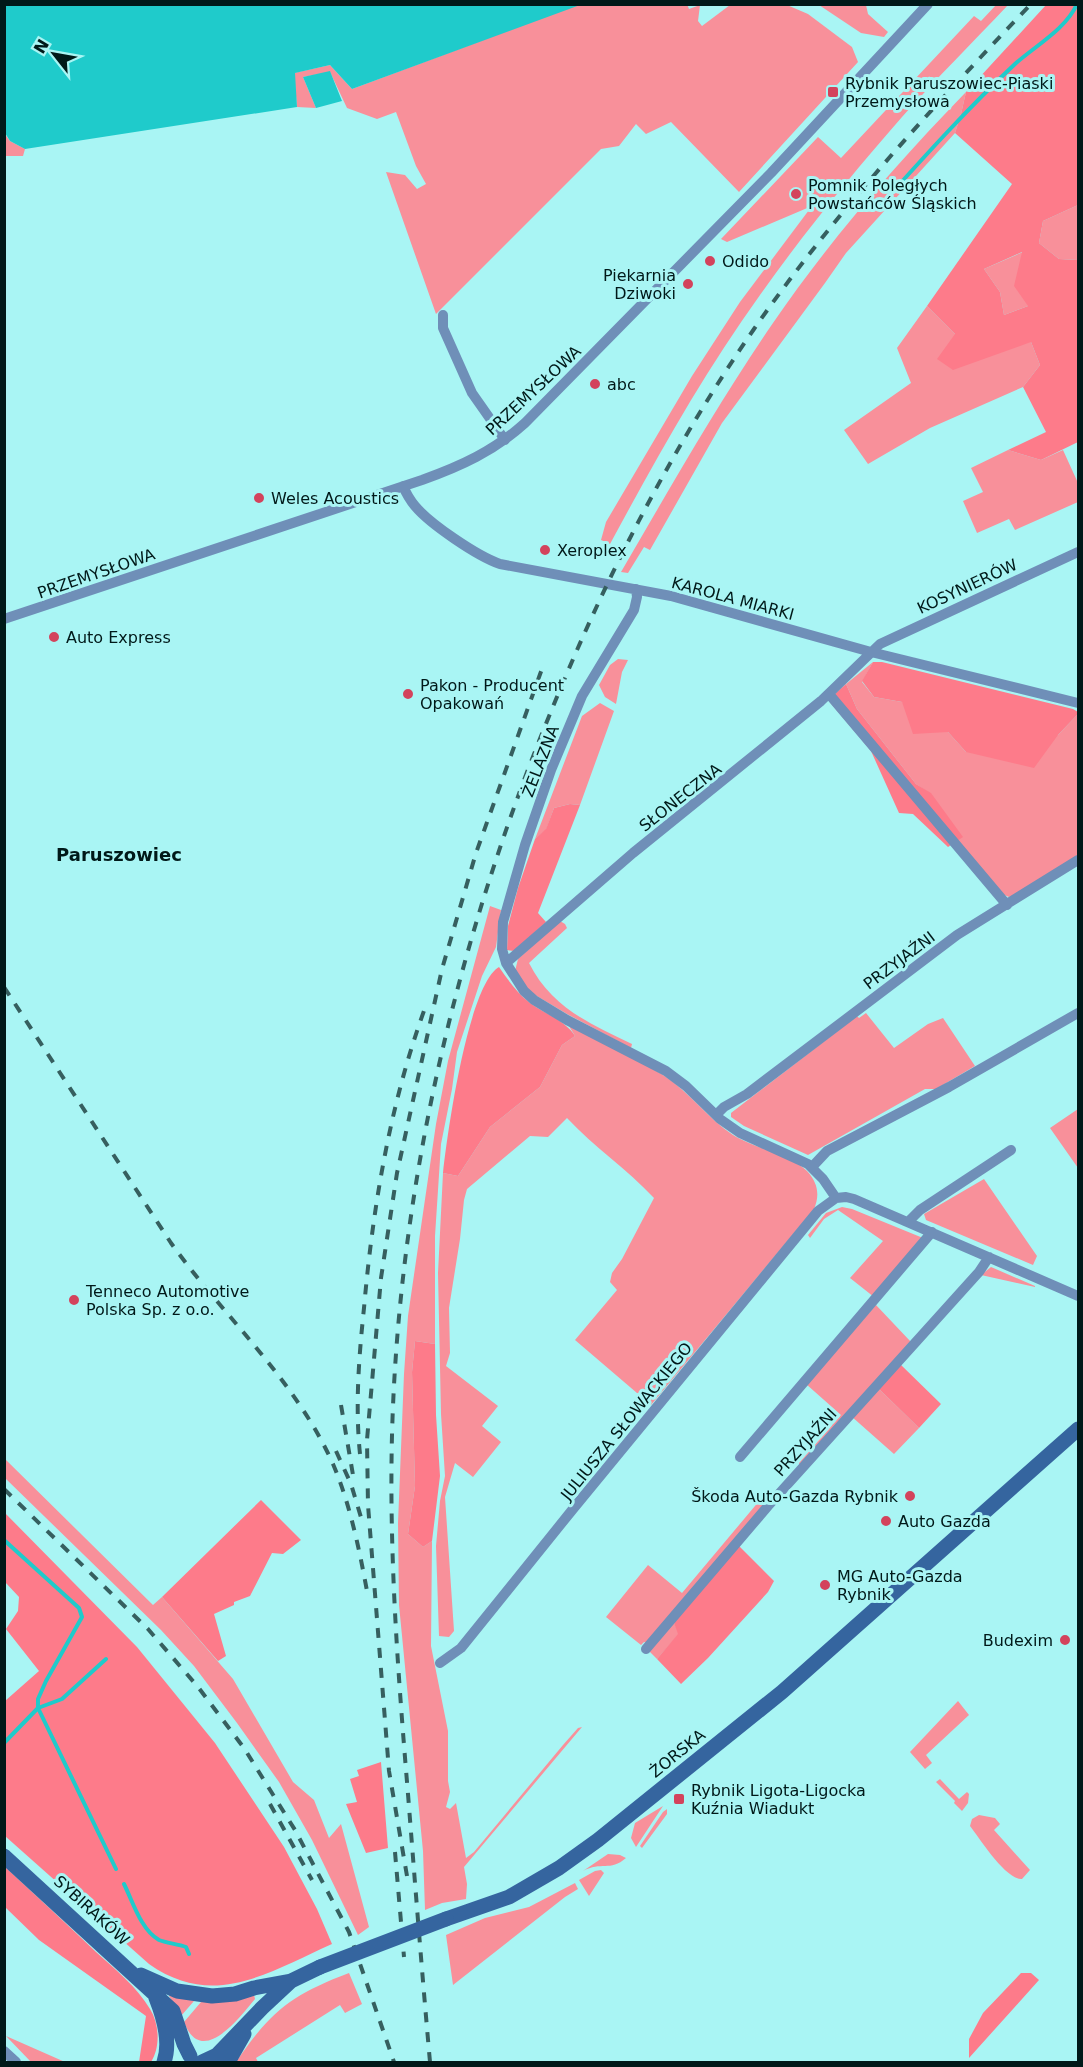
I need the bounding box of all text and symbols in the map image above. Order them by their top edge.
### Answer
north arrow [24,24,84,84]
text: N [30,36,53,57]
place label: Rybnik Paruszowiec-Piaski Przemysłowa [845,74,1053,111]
marker: Rybnik Paruszowiec-Piaski Przemysłowa [826,85,840,99]
place label: Pomnik Poległych Powstańców Śląskich [808,176,977,213]
marker: Pomnik Poległych Powstańców Śląskich [789,187,803,201]
place label: Odido [722,252,769,271]
marker: Odido [703,254,717,268]
place label: Piekarnia Dziwoki [603,266,676,303]
marker: Piekarnia Dziwoki [681,277,695,291]
street label: PRZEMYSŁOWA [482,341,585,439]
place label: abc [607,375,636,394]
marker: abc [588,377,602,391]
place label: Weles Acoustics [271,489,399,508]
marker: Weles Acoustics [252,491,266,505]
place label: Xeroplex [557,541,627,560]
marker: Xeroplex [538,543,552,557]
street label: PRZEMYSŁOWA [35,544,157,602]
street label: KOSYNIERÓW [914,555,1021,618]
street label: KAROLA MIARKI [670,573,796,624]
place label: Auto Express [66,628,171,647]
marker: Auto Express [47,630,61,644]
place label: Pakon - Producent Opakowań [420,676,564,713]
marker: Pakon - Producent Opakowań [401,687,415,701]
street label: ŻELAZNA [518,723,563,800]
street label: SŁONECZNA [636,759,725,835]
district label: Paruszowiec [56,844,182,865]
street label: PRZYJAŹNI [860,927,939,993]
place label: Tenneco Automotive Polska Sp. z o.o. [85,1282,249,1319]
marker: Tenneco Automotive Polska Sp. z o.o. [67,1293,81,1307]
street label: JULIUSZA SŁOWACKIEGO [556,1338,696,1505]
street label: PRZYJAŹNI [770,1405,841,1480]
place label: Škoda Auto-Gazda Rybnik [691,1487,899,1506]
marker: Škoda Auto-Gazda Rybnik [903,1489,917,1503]
place label: Auto Gazda [898,1512,991,1531]
marker: Auto Gazda [879,1514,893,1528]
place label: MG Auto-Gazda Rybnik [837,1567,963,1604]
marker: MG Auto-Gazda Rybnik [818,1578,832,1592]
place label: Budexim [983,1631,1053,1650]
marker: Budexim [1058,1633,1072,1647]
street label: ŻORSKA [646,1725,709,1782]
place label: Rybnik Ligota-Ligocka Kuźnia Wiadukt [691,1781,866,1818]
marker: Rybnik Ligota-Ligocka Kuźnia Wiadukt [672,1792,686,1806]
street label: SYBIRAKÓW [50,1872,133,1949]

